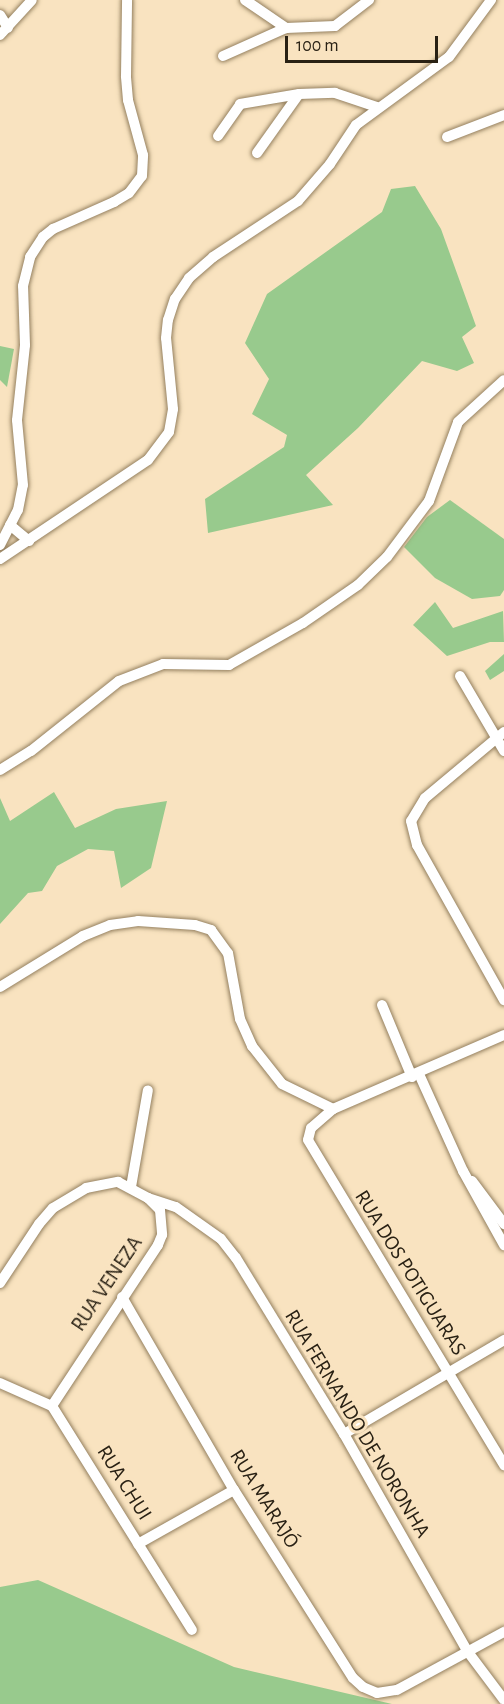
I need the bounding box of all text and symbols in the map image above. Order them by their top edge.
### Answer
scale bar [288,24,441,62]
text: 100 m [296,37,339,55]
street label: RUA DOS POTIGUARAS [349,1186,471,1360]
street label: RUA VENEZA [66,1232,148,1336]
street label: RUA FERNANDO DE NORONHA [279,1305,435,1543]
street label: RUA CHUI [91,1441,157,1525]
street label: RUA MARAJÓ [224,1445,304,1553]

